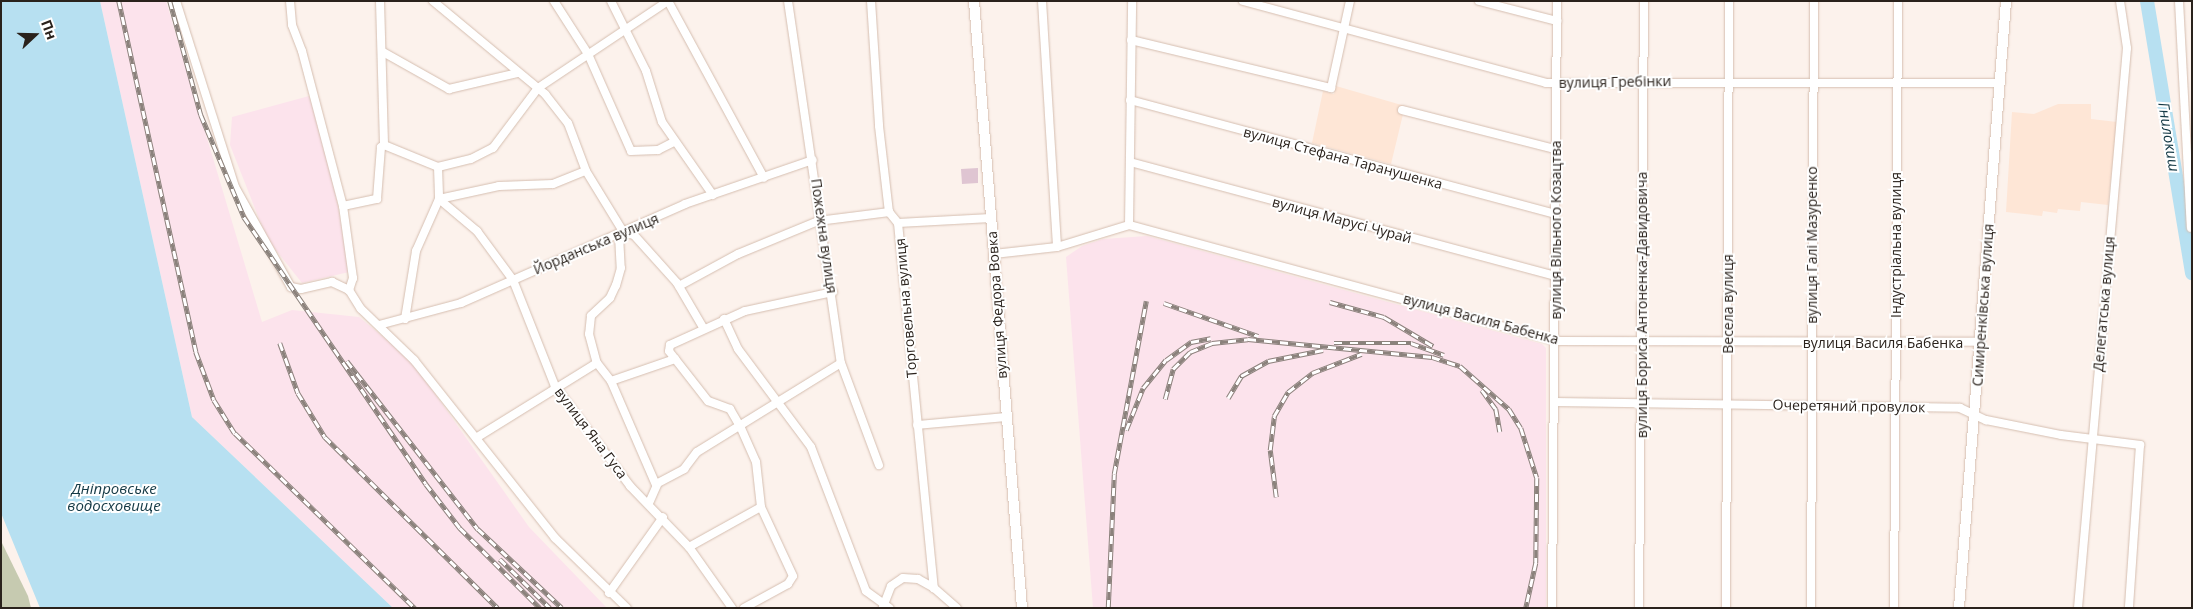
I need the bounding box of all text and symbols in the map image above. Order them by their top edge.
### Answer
north arrow [10,10,60,60]
text: Пн [37,17,62,42]
street label: вулиця Гребінки [1559,73,1671,91]
water label: Гнилокиш [2155,101,2183,173]
street label: вулиця Стефана Таранушенка [1242,123,1444,193]
street label: вулиця Вільного Козацтва [1548,140,1564,320]
street label: вулиця Галі Мазуренко [1804,166,1820,324]
street label: вулиця Бориса Антоненка-Давидовича [1634,172,1650,438]
street label: Індустріальна вулиця [1888,172,1904,318]
street label: Пожежна вулиця [808,177,840,295]
street label: вулиця Марусі Чурай [1270,193,1414,247]
street label: Йорданська вулиця [531,210,661,278]
street label: Симиренківська вулиця [1969,223,1997,387]
street label: вулиця Федора Вовка [983,231,1011,379]
street label: Делегатська вулиця [2090,236,2118,372]
street label: Торговельна вулиця [892,237,920,379]
street label: Весела вулиця [1720,254,1736,354]
street label: вулиця Василя Бабенка [1401,290,1561,348]
street label: вулиця Василя Бабенка [1803,335,1963,351]
street label: вулиця Яна Гуса [551,384,631,482]
street label: Очеретяний провулок [1773,396,1925,416]
water label: Дніпровське водосховище [67,479,161,514]

